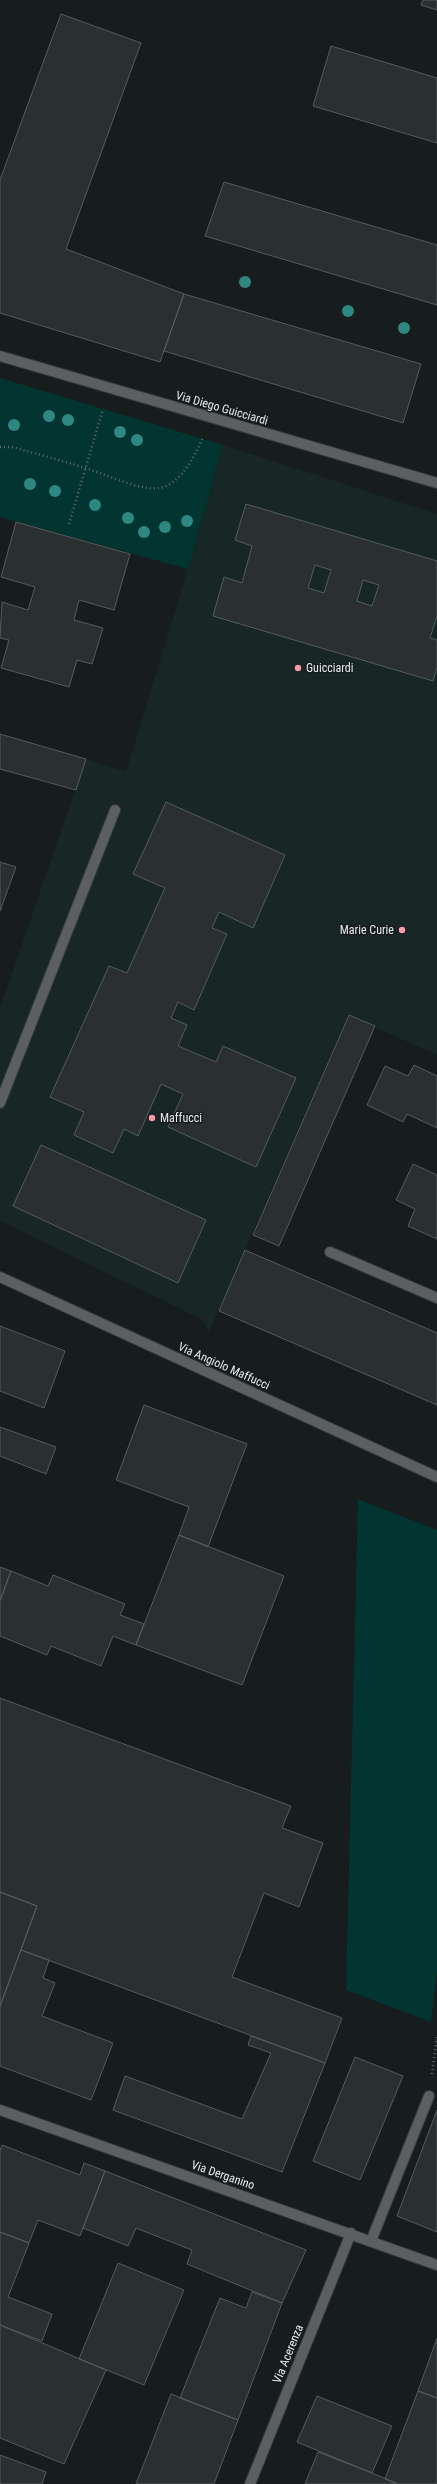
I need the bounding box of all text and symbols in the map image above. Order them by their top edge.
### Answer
street label: Via Diego Guicciardi [174,388,270,428]
place label: Guicciardi [306,661,353,675]
marker: Guicciardi [293,663,303,673]
place label: Marie Curie [340,923,394,937]
marker: Marie Curie [397,925,407,935]
place label: Maffucci [160,1111,202,1125]
marker: Maffucci [147,1113,157,1123]
street label: Via Angiolo Maffucci [176,1339,272,1393]
street label: Via Derganino [189,2158,257,2192]
street label: Via Acerenza [270,2322,306,2385]

